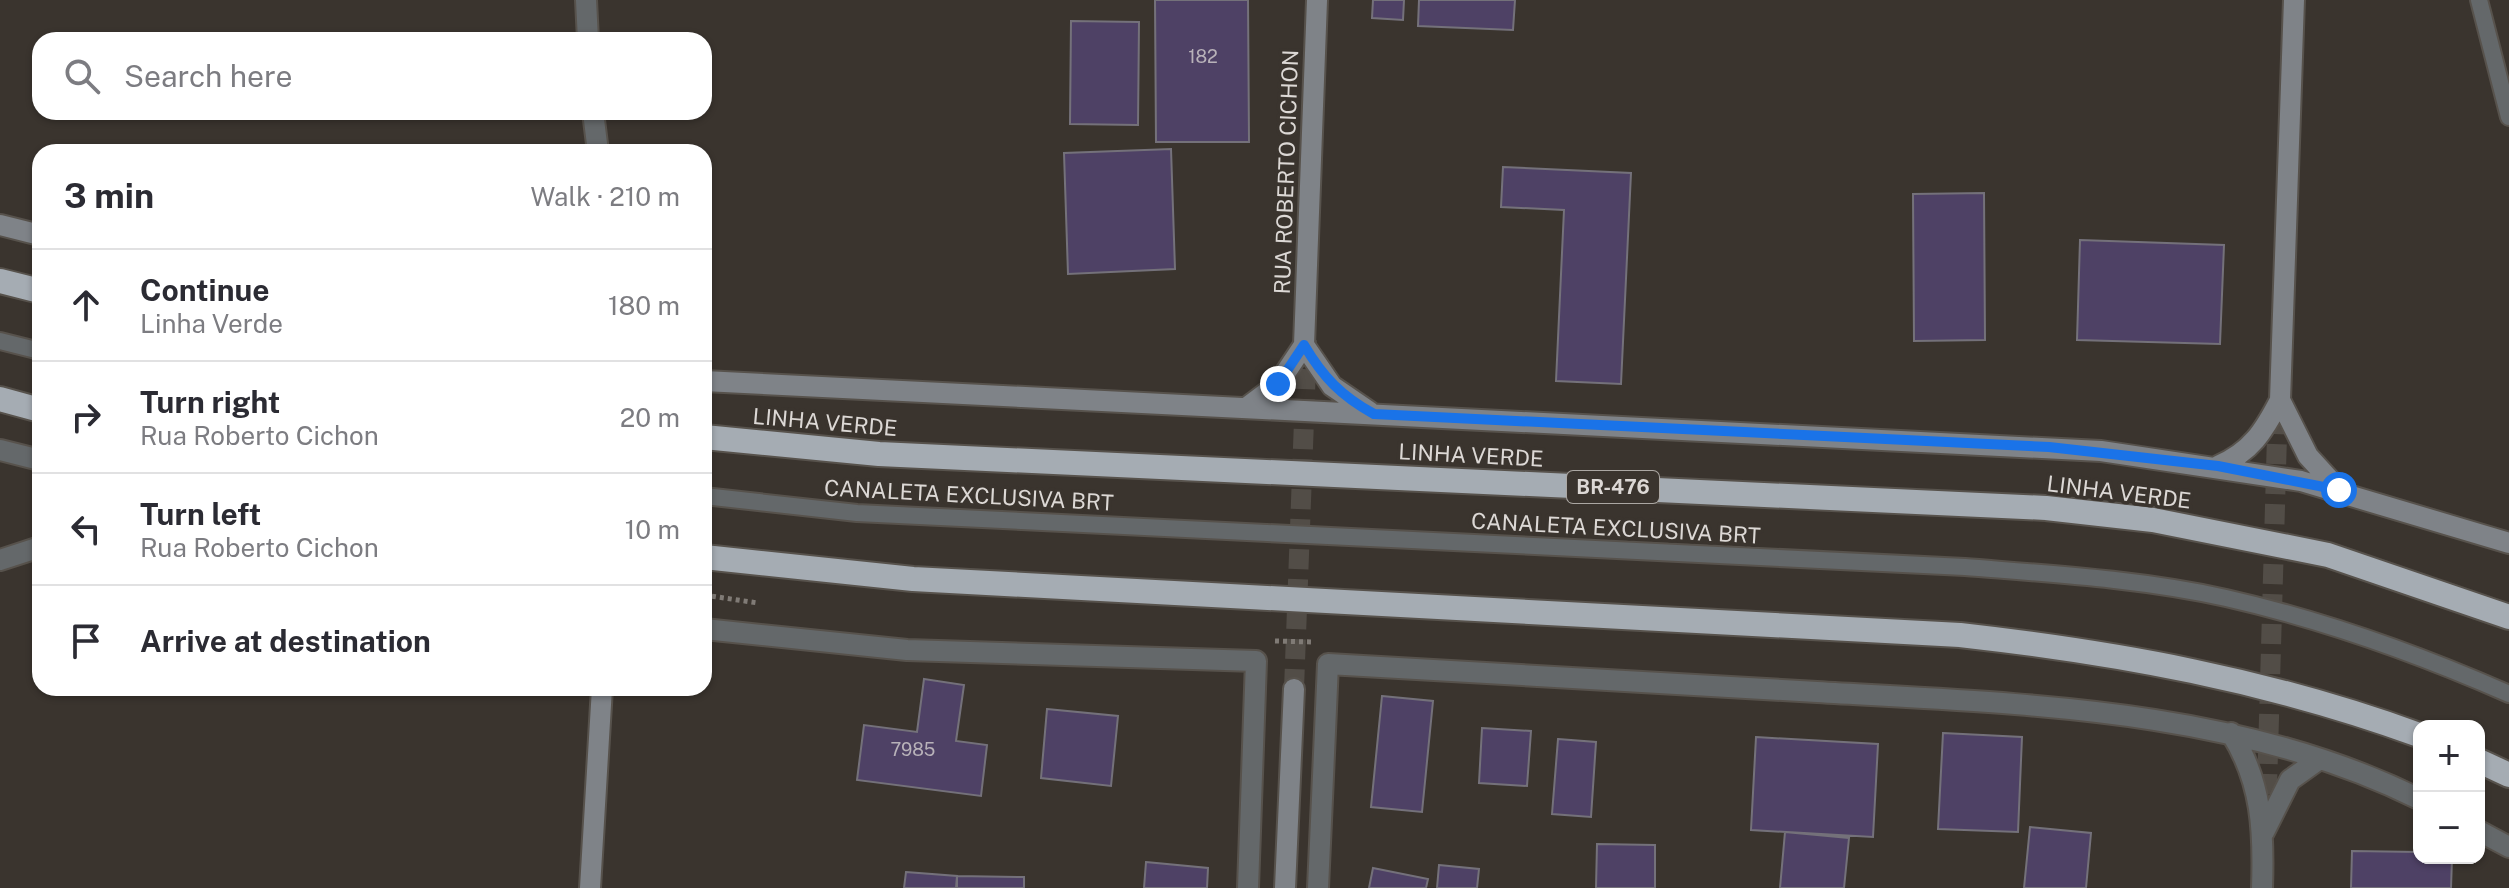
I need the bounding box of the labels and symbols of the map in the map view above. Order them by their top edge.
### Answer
house number: 182 [1188,46,1218,67]
street label: RUA ROBERTO CICHON [1269,49,1303,295]
route end [1260,366,1296,402]
street label: LINHA VERDE [752,403,898,441]
street label: LINHA VERDE [1398,438,1544,472]
street label: LINHA VERDE [2045,470,2193,514]
road number: BR-476 [1567,471,1659,503]
route start [2321,472,2357,508]
street label: CANALETA EXCLUSIVA BRT [824,474,1114,516]
street label: CANALETA EXCLUSIVA BRT [1471,507,1761,549]
house number: 7985 [891,739,935,760]

